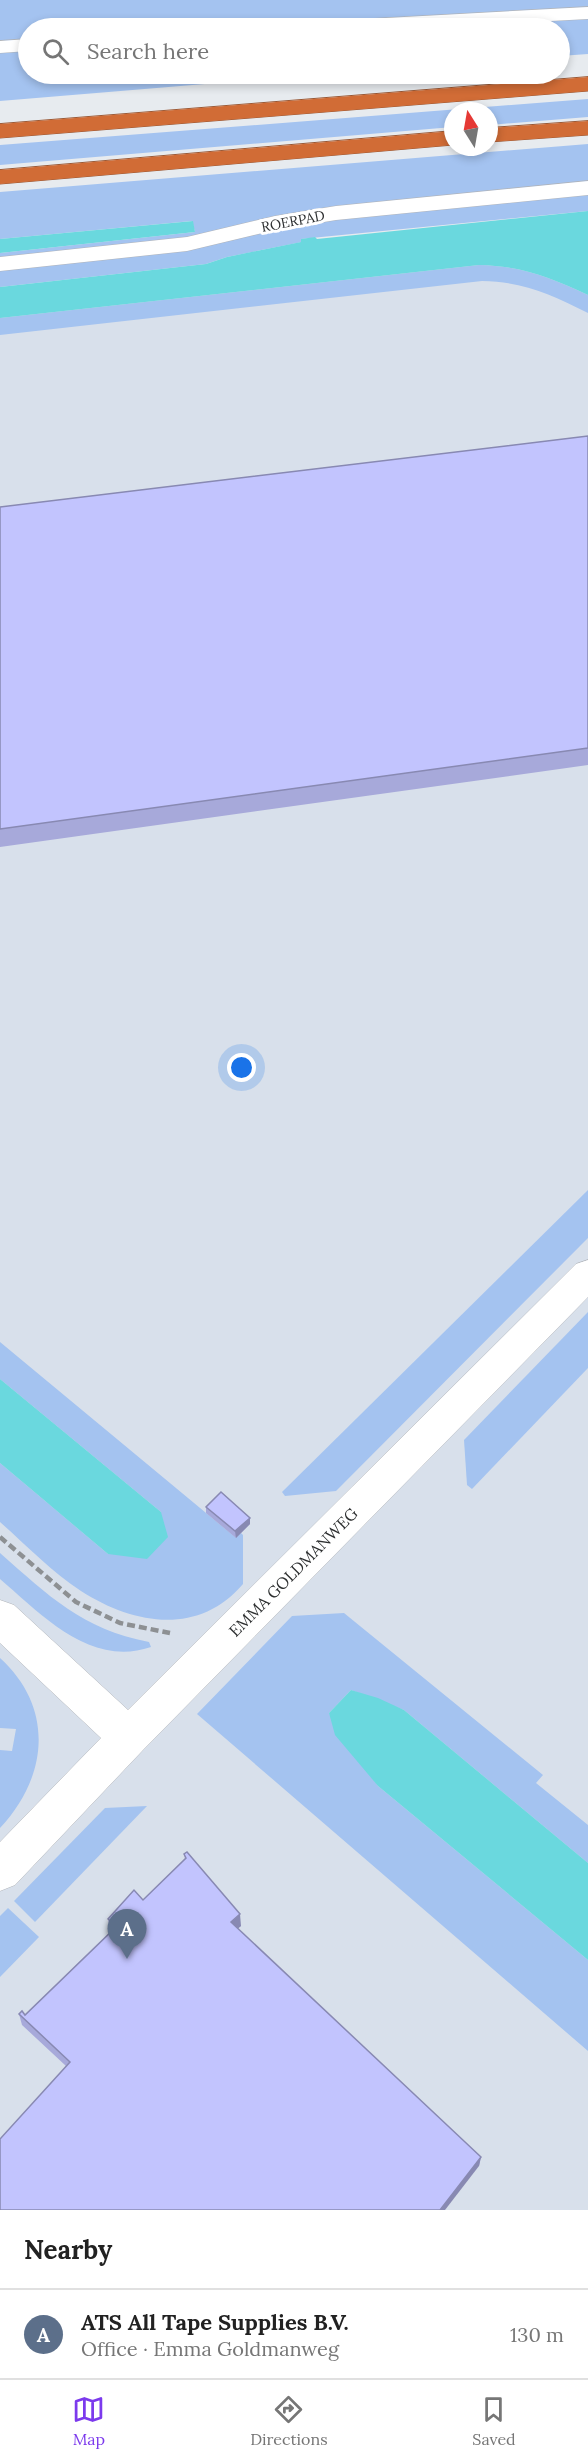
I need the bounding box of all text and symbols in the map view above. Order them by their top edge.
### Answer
search box [18,18,570,84]
icon: search [39,35,72,68]
text: Search here [87,37,209,65]
north arrow [444,102,498,156]
street label: ROERPAD [260,206,326,236]
your location [227,1053,256,1082]
street label: EMMA GOLDMANWEG [224,1503,362,1641]
pin: A [108,1910,146,1959]
text: Nearby [24,2233,112,2266]
text: ATS All Tape Supplies B.V. [81,2308,349,2336]
text: A [37,2322,50,2347]
text: 130 m [510,2322,564,2347]
text: Office · Emma Goldmanweg [81,2336,339,2361]
tab: Map [72,2393,105,2449]
tab: Directions [250,2393,328,2449]
tab: Saved [472,2393,516,2449]

